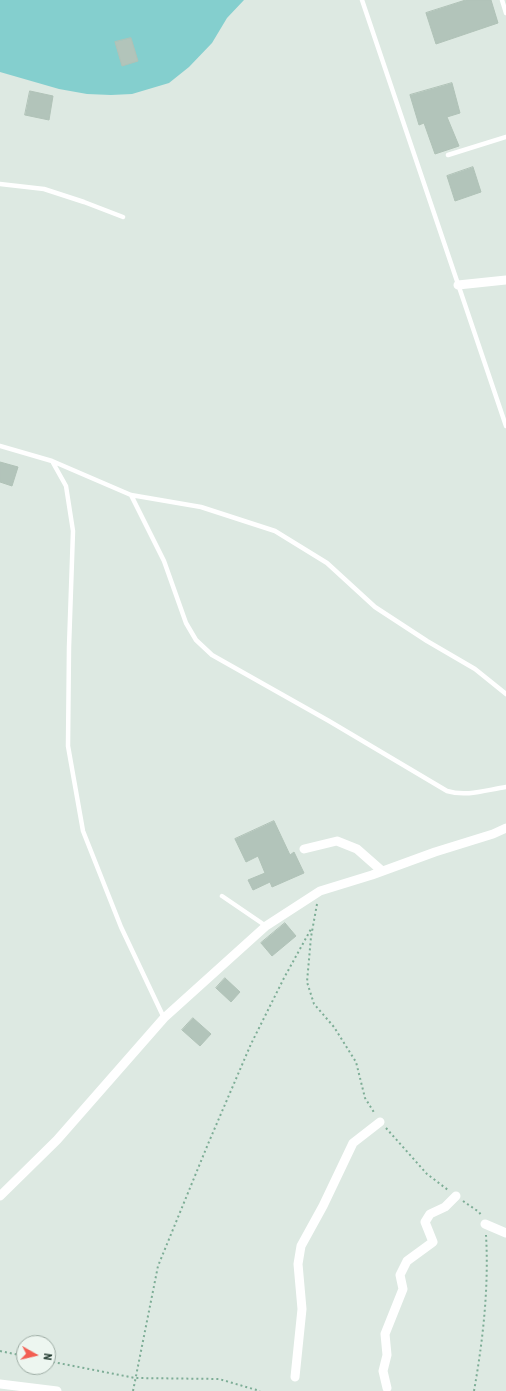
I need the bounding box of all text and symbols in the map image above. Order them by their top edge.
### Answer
north arrow [16,1335,56,1375]
text: N [40,1352,54,1361]

